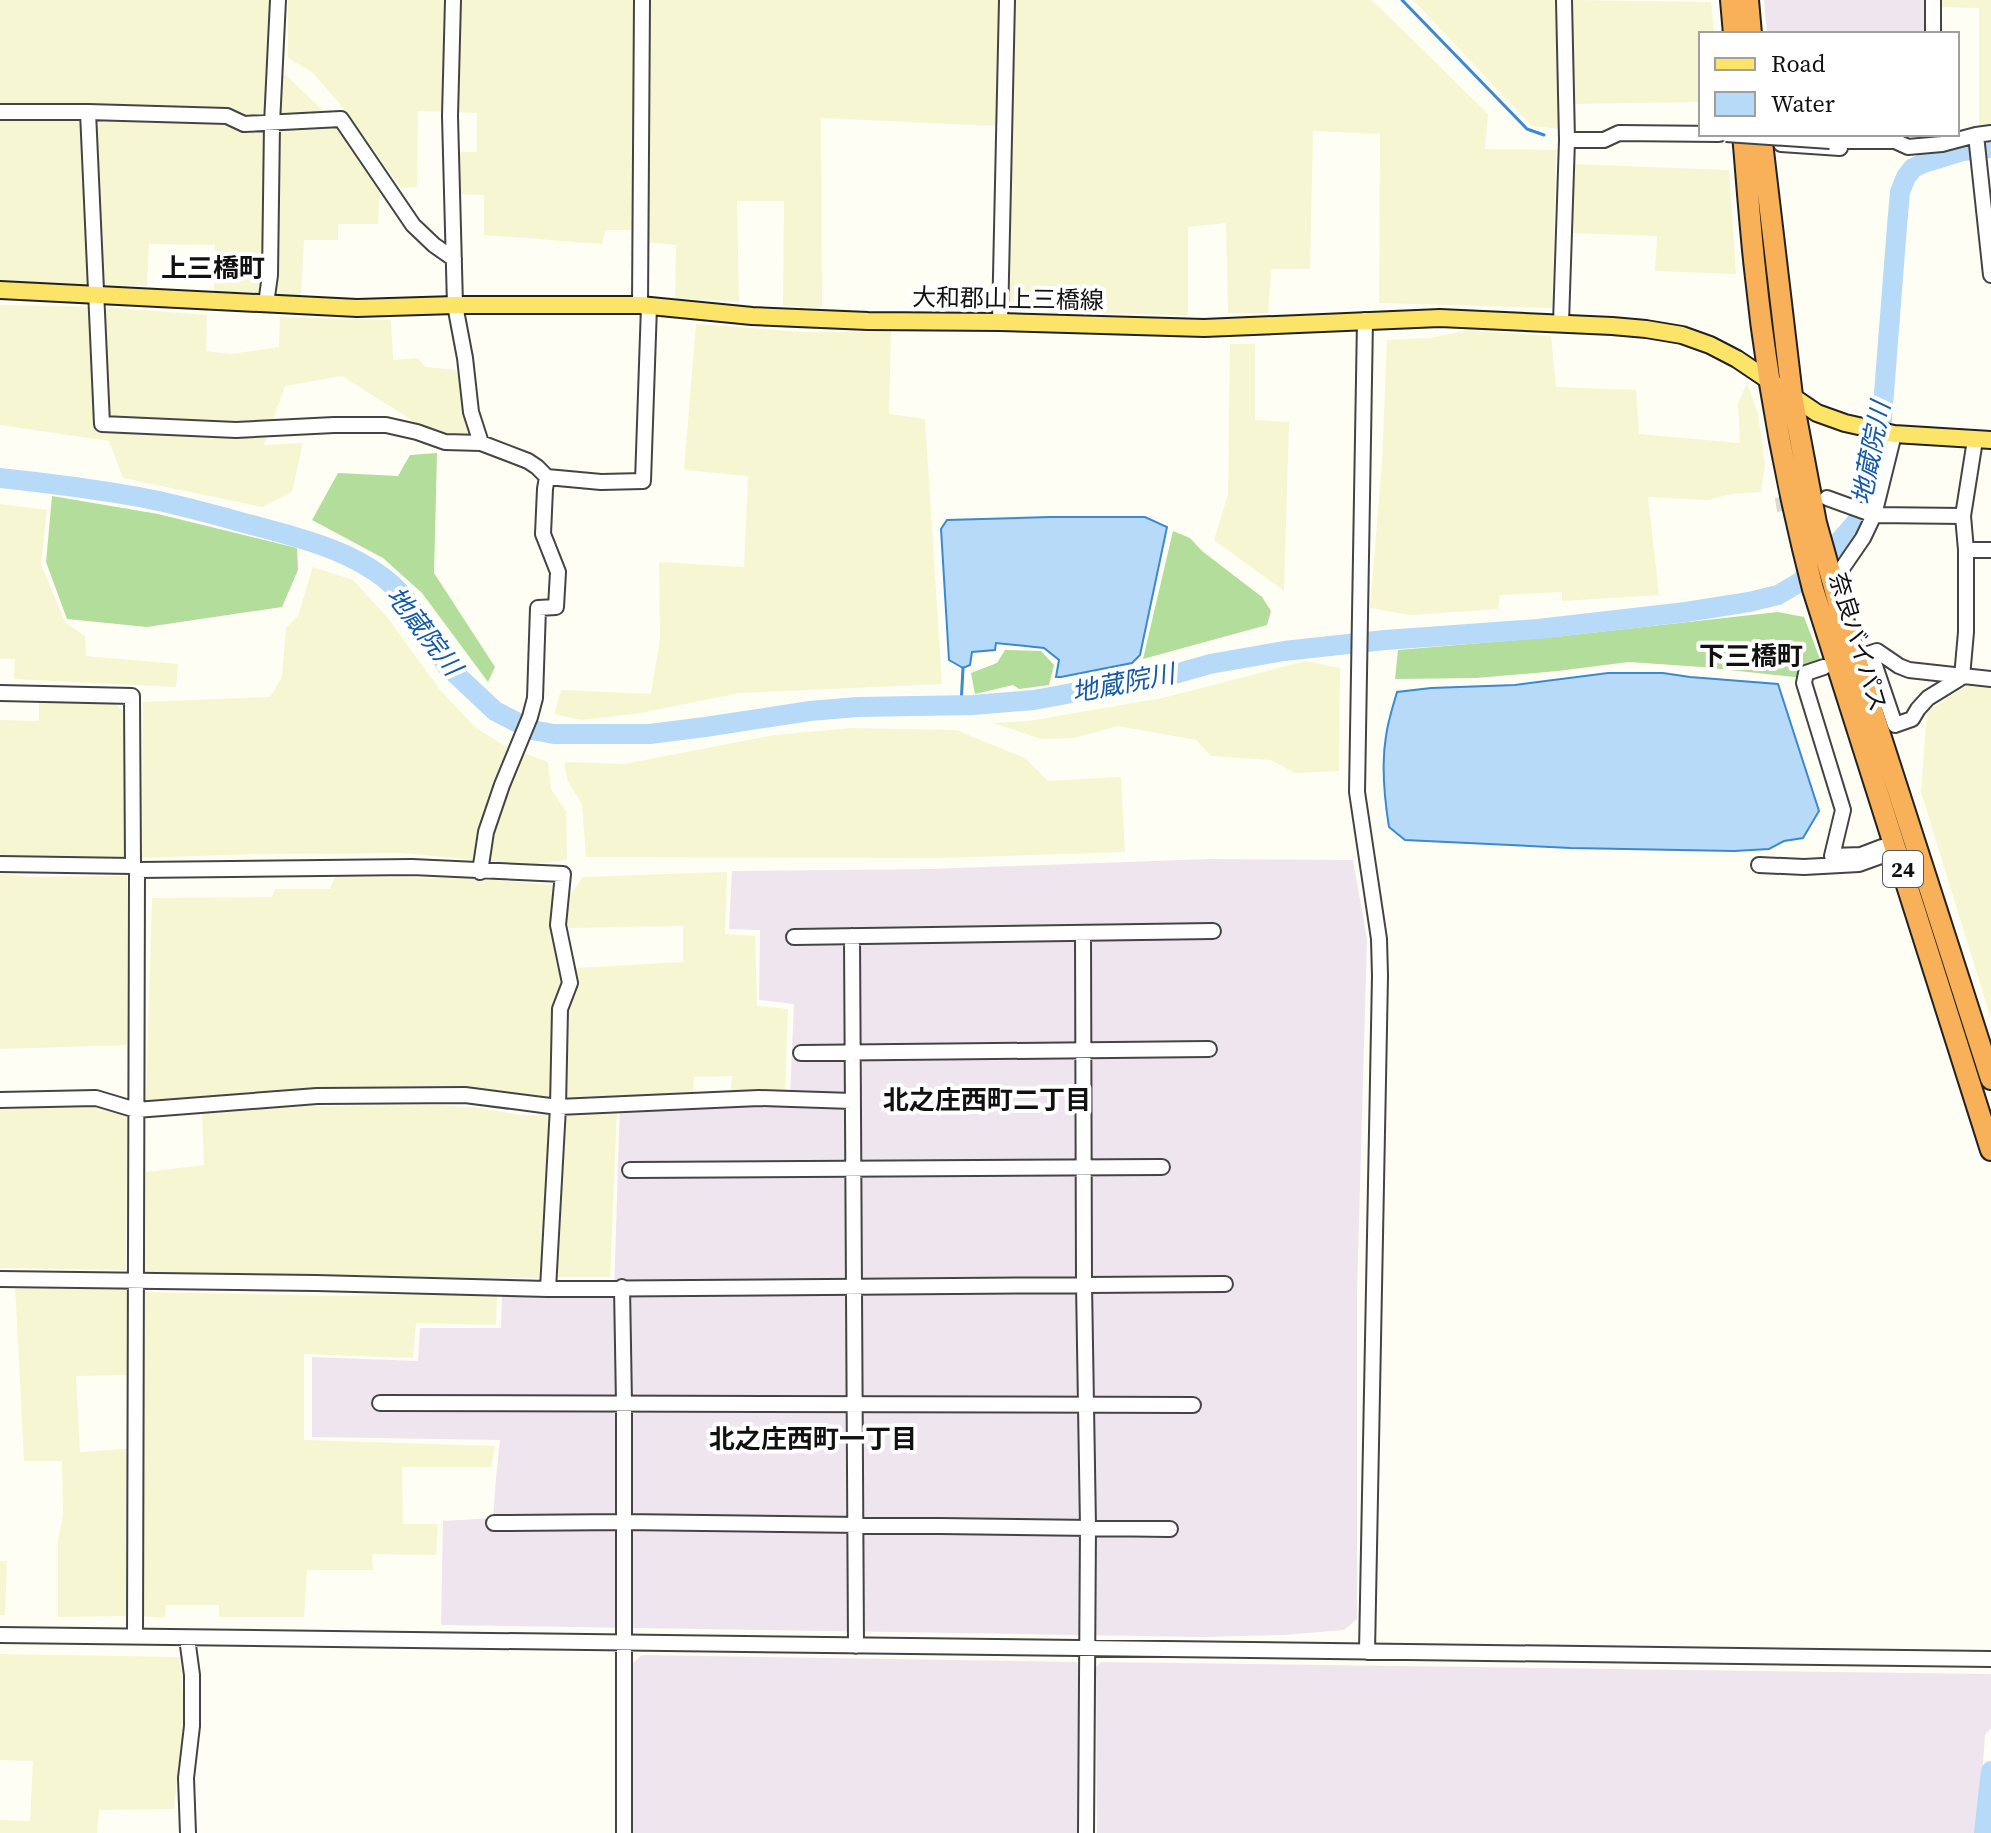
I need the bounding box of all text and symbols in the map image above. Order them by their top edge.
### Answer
legend [1699,32,1959,136]
text: Road [1771,47,1826,80]
text: Water [1771,87,1835,120]
district label: 上三橋町 [161,250,265,286]
street label: 大和郡山上三橋線 [912,280,1104,317]
water label: 地蔵院川 [1843,396,1899,507]
street label: 奈良バイパス [1822,568,1895,715]
water label: 地蔵院川 [378,579,472,685]
district label: 下三橋町 [1699,638,1803,674]
water label: 地蔵院川 [1069,655,1180,711]
road number: 24 [1883,851,1923,887]
district label: 北之庄西町二丁目 [883,1082,1091,1118]
district label: 北之庄西町一丁目 [709,1421,917,1457]

